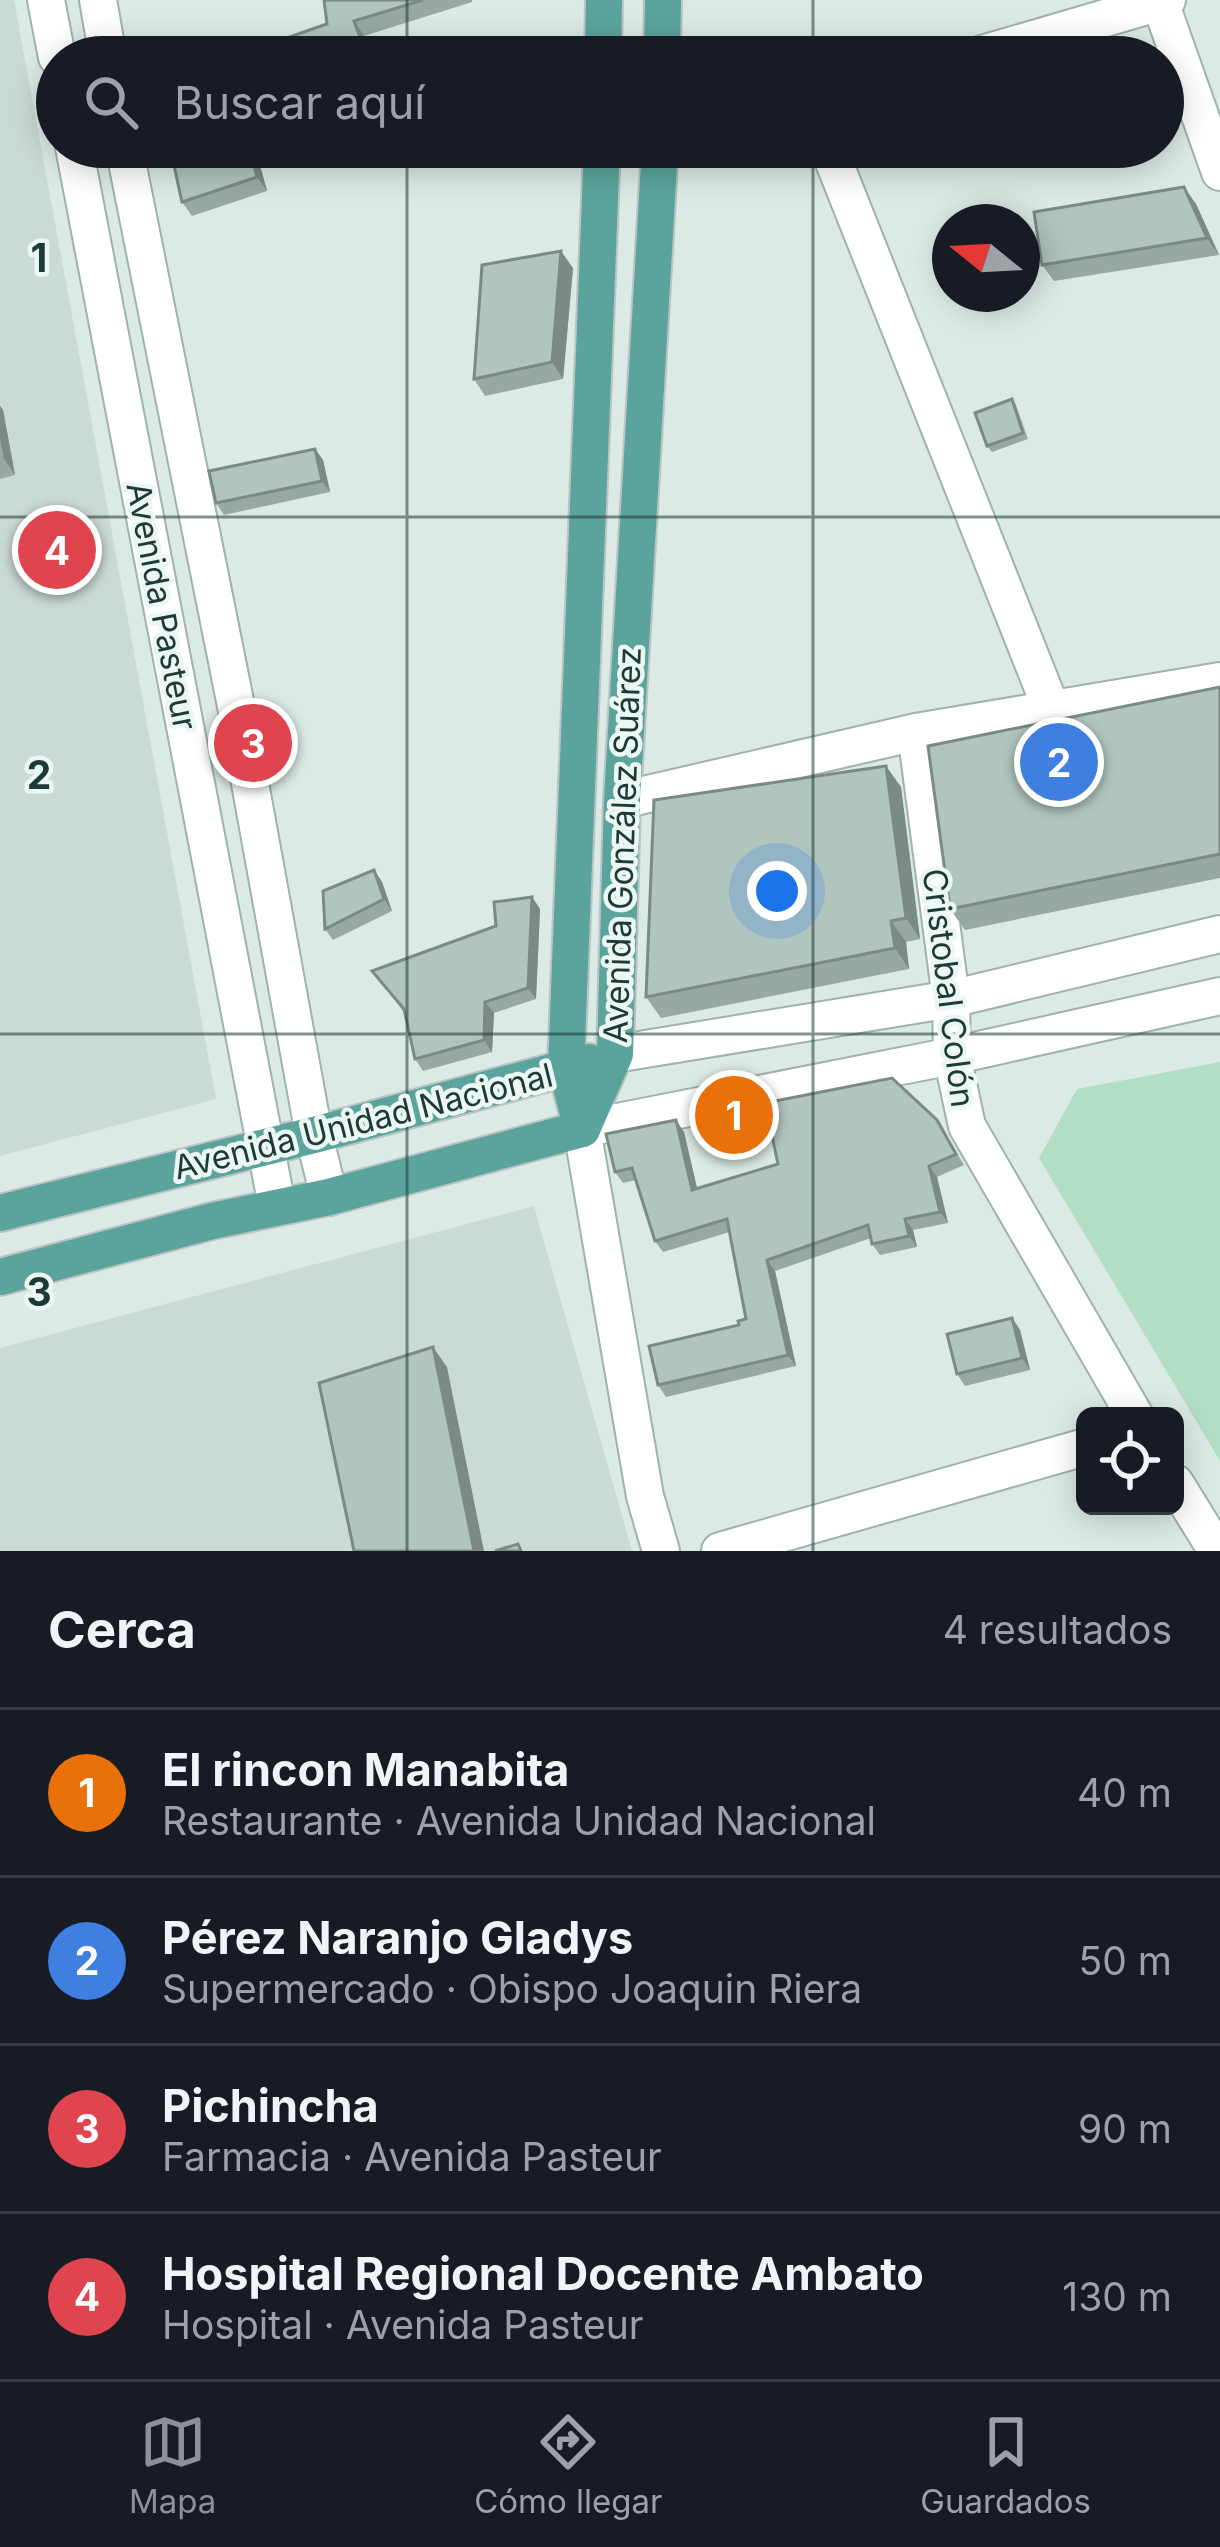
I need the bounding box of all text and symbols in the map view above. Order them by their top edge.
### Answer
search box [36,36,1184,168]
icon: search [78,69,144,135]
text: Buscar aquí [174,75,425,130]
north arrow [932,204,1040,312]
text: 1 [31,234,47,281]
street label: Avenida Pasteur [118,479,206,733]
pin: 4 [18,505,96,595]
street label: Avenida González Suárez [595,646,649,1044]
pin: 3 [214,698,292,788]
pin: 2 [1020,717,1098,807]
text: 2 [27,751,51,798]
your location [747,861,807,921]
street label: Cristobal Colón [915,866,983,1110]
street label: Avenida Unidad Nacional [169,1054,557,1188]
pin: 1 [695,1070,773,1160]
text: 3 [26,1268,52,1315]
map controls [1076,1407,1184,1515]
button: locate [1076,1407,1184,1515]
text: Cerca [48,1599,196,1660]
text: 4 resultados [943,1606,1172,1653]
text: El rincon Manabita [162,1742,569,1797]
text: 1 [79,1769,95,1816]
text: 40 m [1077,1769,1172,1816]
text: Restaurante · Avenida Unidad Nacional [162,1797,876,1844]
text: Pérez Naranjo Gladys [162,1910,633,1965]
text: 2 [75,1937,99,1984]
text: 50 m [1079,1937,1172,1984]
text: Supermercado · Obispo Joaquin Riera [162,1965,862,2012]
text: Pichincha [162,2078,379,2133]
text: 3 [74,2105,100,2152]
text: 90 m [1078,2105,1172,2152]
text: Farmacia · Avenida Pasteur [162,2133,662,2180]
text: Hospital Regional Docente Ambato [162,2246,924,2301]
text: 4 [74,2273,100,2320]
text: 130 m [1062,2273,1172,2320]
text: Hospital · Avenida Pasteur [162,2301,643,2348]
tab: Mapa [129,2409,216,2521]
tab: Cómo llegar [474,2409,662,2521]
tab: Guardados [920,2409,1091,2521]

